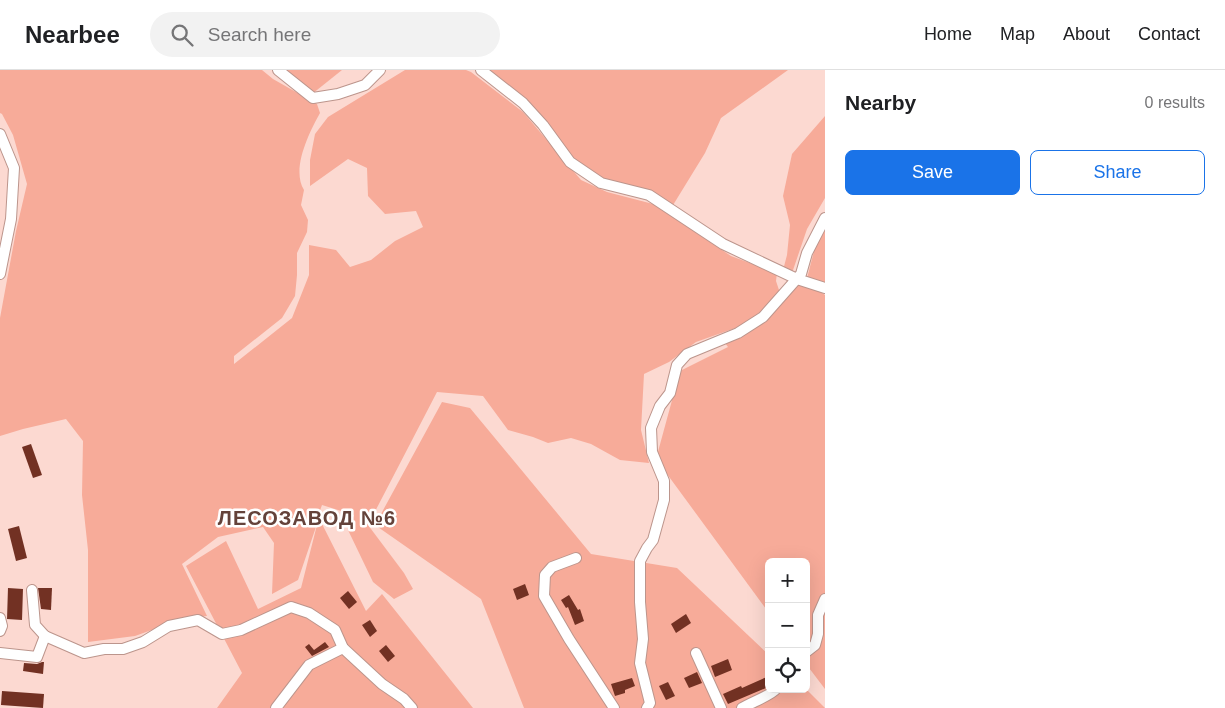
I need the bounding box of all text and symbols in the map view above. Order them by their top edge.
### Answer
search box [150,12,500,57]
text: Nearbee [25,21,120,48]
icon: search [168,21,196,49]
text: Search here [208,24,311,45]
text: Home [924,24,972,44]
text: Map [1000,24,1035,44]
text: About [1063,24,1110,44]
text: Contact [1138,24,1200,44]
text: Nearby [845,91,916,114]
text: 0 results [1145,94,1205,111]
button: Save [845,150,1020,195]
button: Share [1030,150,1205,195]
district label: ЛЕСОЗАВОД №6 [218,507,396,529]
map controls [765,558,810,693]
button: + [765,558,810,603]
button: − [765,603,810,648]
button: locate [765,648,810,693]

